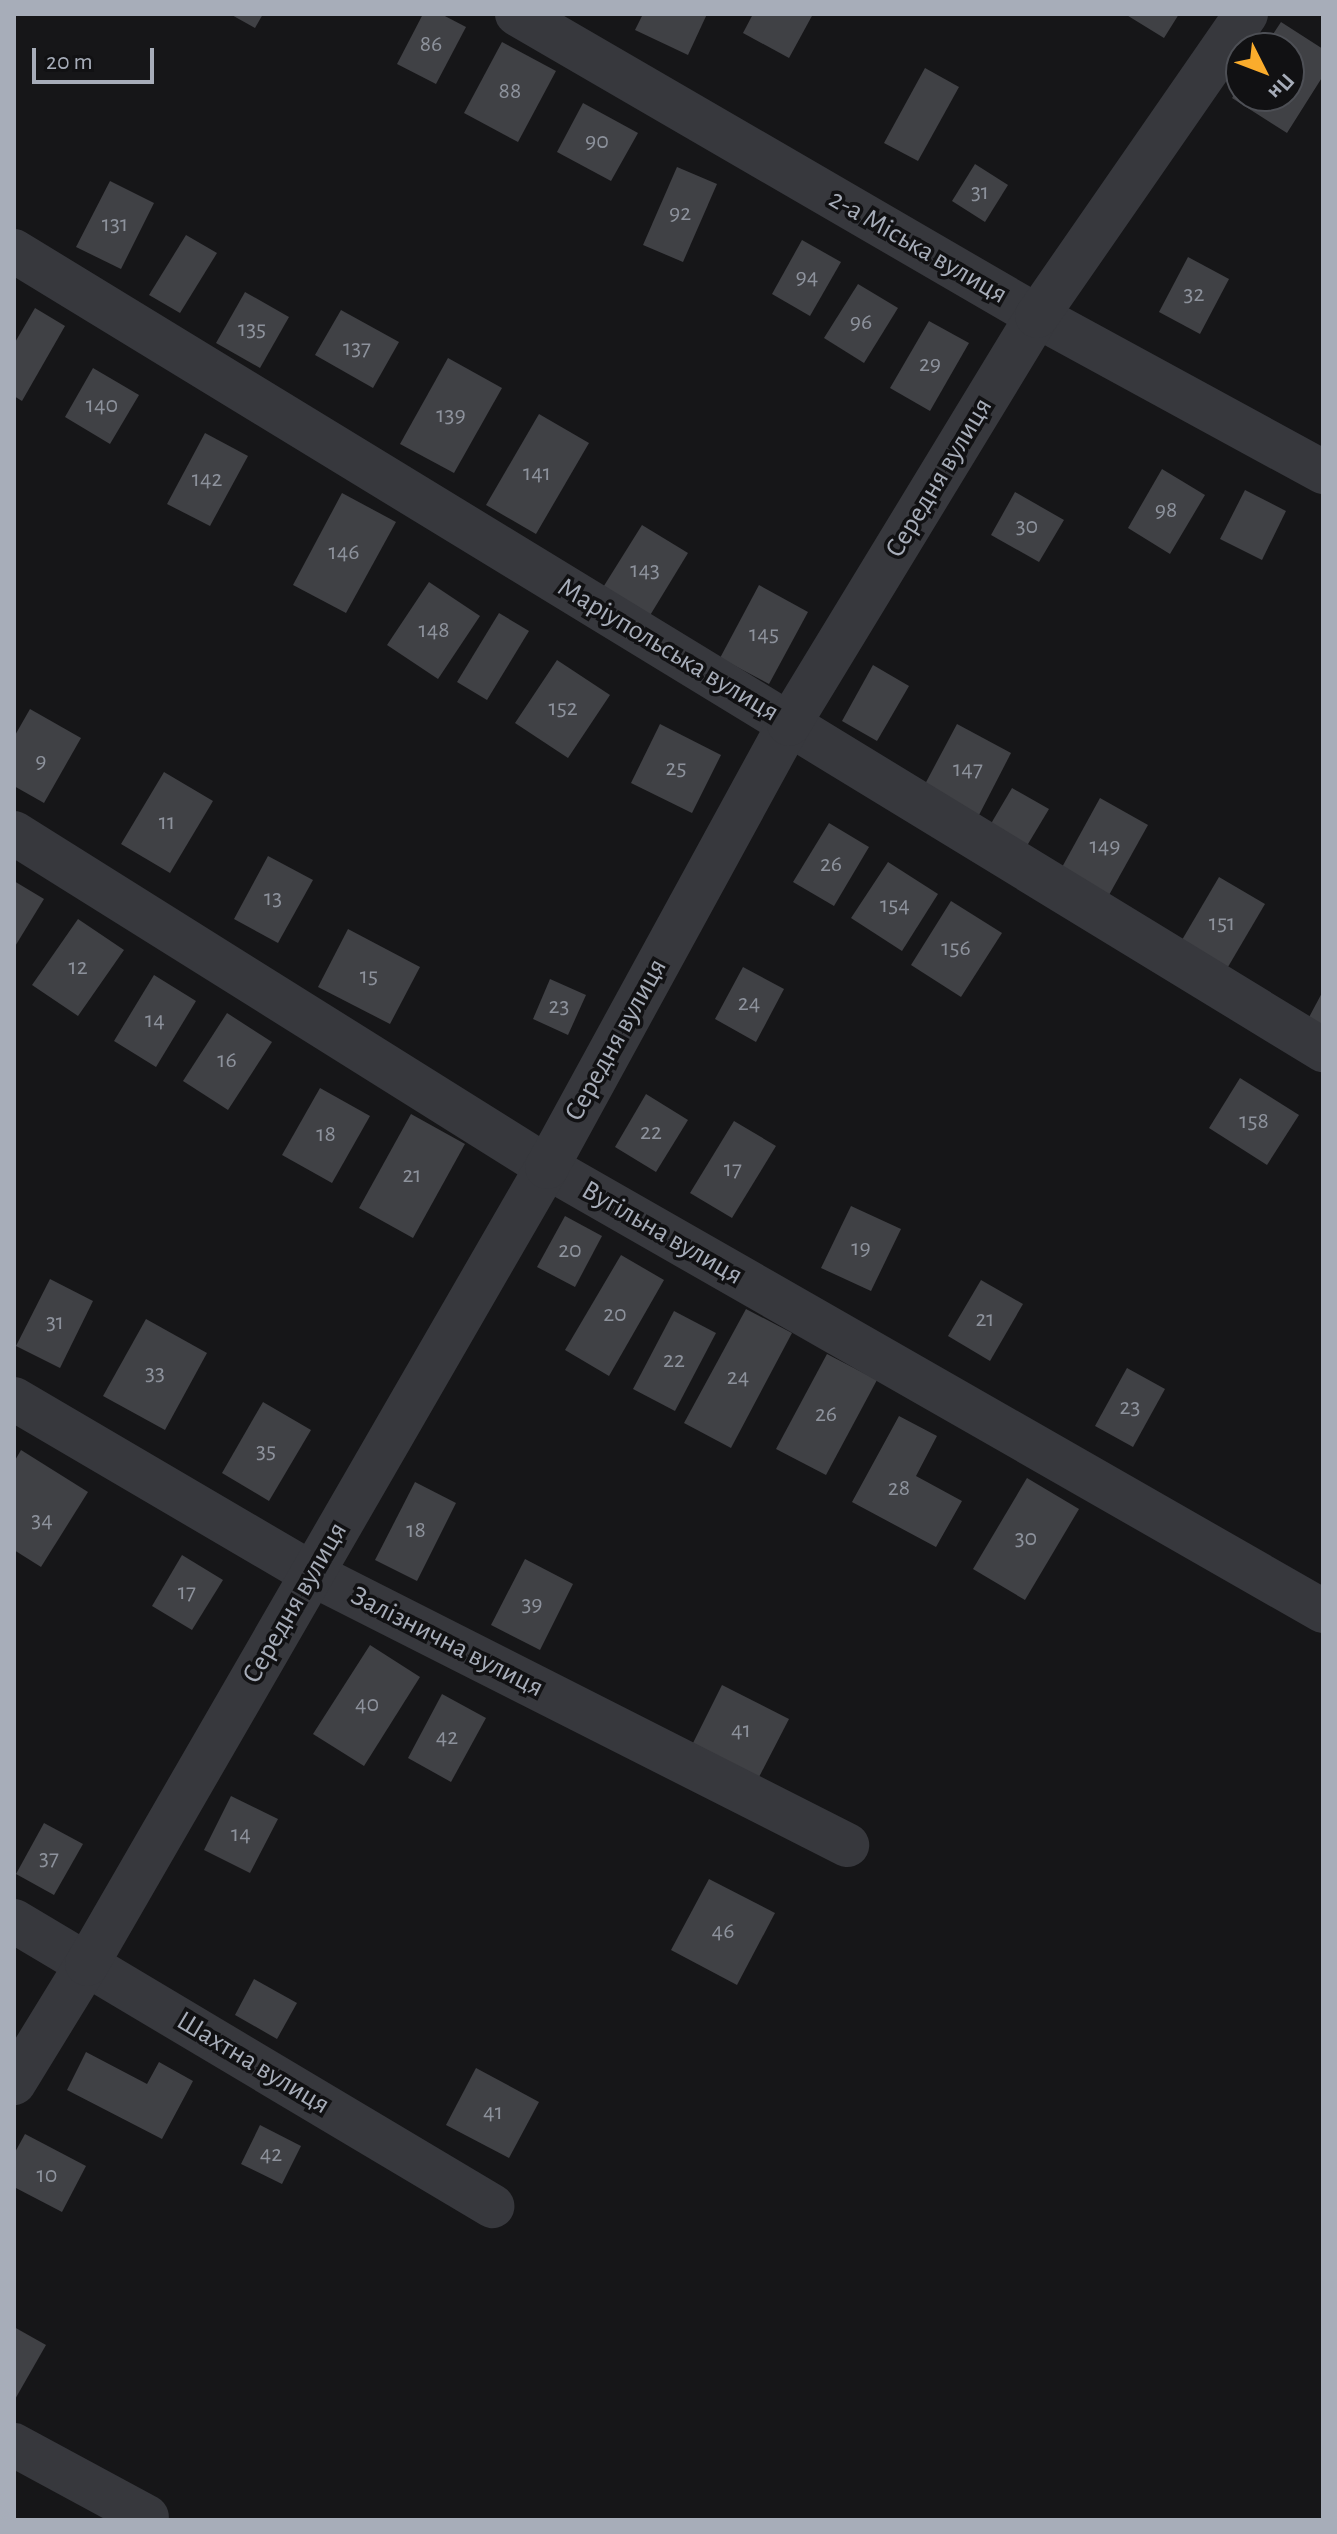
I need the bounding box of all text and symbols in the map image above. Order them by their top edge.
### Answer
house number: 86 [420,31,442,59]
scale bar [36,32,158,82]
north arrow [1225,32,1305,112]
text: 20 m [46,50,93,74]
text: Пн [1264,69,1299,104]
house number: 88 [499,78,521,106]
house number: 90 [585,128,609,156]
house number: 31 [971,179,989,207]
street label: 2-а Міська вулиця [823,182,1013,312]
house number: 92 [669,200,691,228]
house number: 131 [102,211,128,239]
house number: 94 [796,264,818,292]
house number: 32 [1184,281,1204,309]
house number: 96 [850,309,872,337]
house number: 135 [238,316,266,344]
house number: 137 [343,335,371,363]
house number: 29 [919,351,941,379]
house number: 140 [86,392,118,420]
street label: Середня вулиця [878,392,1000,564]
house number: 139 [436,402,466,430]
house number: 141 [523,460,551,488]
house number: 142 [192,466,222,494]
house number: 98 [1155,497,1177,525]
house number: 30 [1016,513,1038,541]
house number: 146 [328,539,360,567]
house number: 143 [630,557,660,585]
street label: Маріупольська вулиця [551,571,785,729]
house number: 148 [418,617,450,645]
house number: 145 [749,621,779,649]
house number: 152 [548,695,578,723]
house number: 9 [35,748,47,776]
house number: 25 [666,755,686,783]
house number: 147 [953,756,983,784]
house number: 11 [159,809,175,837]
house number: 149 [1089,833,1121,861]
house number: 26 [820,851,842,879]
house number: 13 [264,885,282,913]
house number: 154 [880,892,910,920]
house number: 151 [1209,910,1235,938]
house number: 156 [941,935,971,963]
street label: Середня вулиця [557,953,675,1127]
house number: 12 [68,954,88,982]
house number: 15 [360,963,378,991]
house number: 24 [738,990,760,1018]
house number: 23 [549,993,569,1021]
house number: 14 [145,1007,165,1035]
house number: 16 [217,1047,237,1075]
house number: 158 [1239,1108,1269,1136]
house number: 22 [640,1119,662,1147]
house number: 18 [316,1121,336,1149]
house number: 17 [724,1156,742,1184]
house number: 21 [402,1162,422,1190]
street label: Вугільна вулиця [575,1173,749,1293]
house number: 19 [851,1235,871,1263]
house number: 20 [558,1237,582,1265]
house number: 20 [603,1301,627,1329]
house number: 21 [975,1306,995,1334]
house number: 31 [46,1309,64,1337]
house number: 22 [663,1347,685,1375]
house number: 33 [145,1360,165,1388]
house number: 24 [727,1364,749,1392]
house number: 23 [1120,1394,1140,1422]
house number: 26 [815,1401,837,1429]
house number: 35 [256,1438,276,1466]
house number: 28 [888,1475,910,1503]
house number: 34 [31,1507,53,1535]
street label: Середня вулиця [235,1516,355,1690]
house number: 18 [406,1517,426,1545]
house number: 30 [1015,1525,1037,1553]
house number: 17 [178,1579,196,1607]
street label: Залізнична вулиця [345,1579,549,1705]
house number: 39 [521,1591,543,1619]
house number: 40 [355,1691,379,1719]
house number: 41 [731,1717,751,1745]
house number: 42 [436,1724,458,1752]
house number: 14 [231,1821,251,1849]
house number: 37 [39,1845,59,1873]
house number: 46 [712,1918,734,1946]
street label: Шахтна вулиця [170,2004,336,2122]
house number: 41 [483,2099,503,2127]
house number: 42 [260,2141,282,2169]
house number: 10 [37,2162,57,2190]

